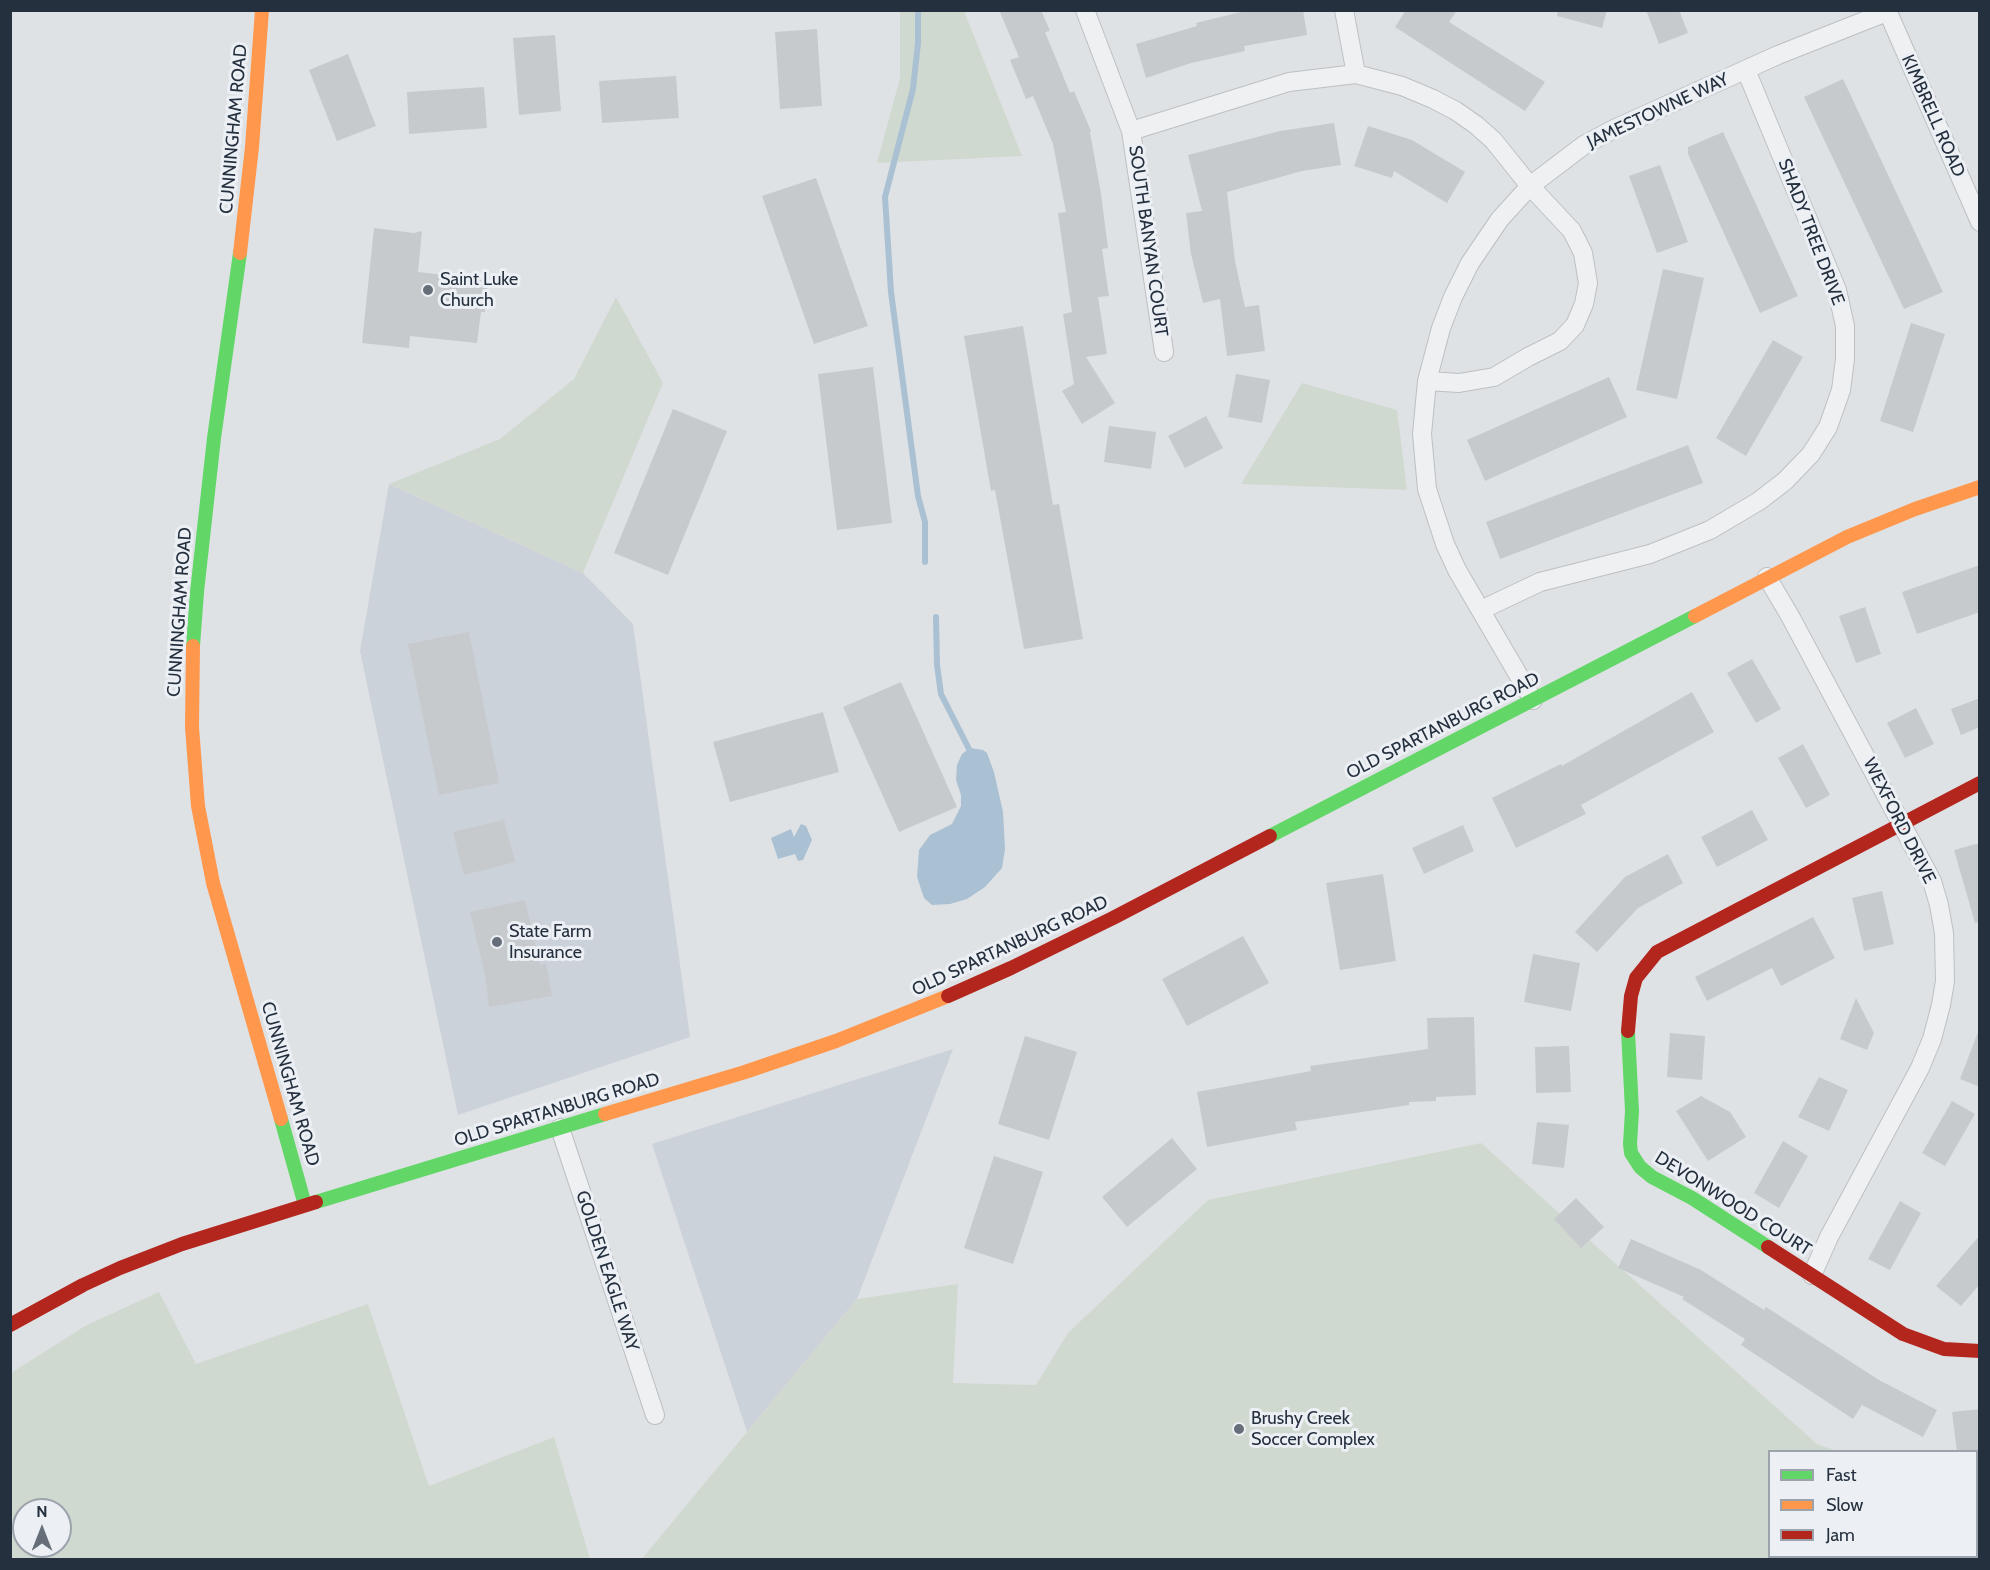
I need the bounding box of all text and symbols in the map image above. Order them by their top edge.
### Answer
street label: CUNNINGHAM ROAD [216,43,252,215]
street label: KIMBRELL ROAD [1896,52,1970,180]
street label: JAMESTOWNE WAY [1584,69,1732,153]
street label: SOUTH BANYAN COURT [1124,144,1172,338]
street label: SHADY TREE DRIVE [1773,156,1849,308]
place label: Saint Luke Church [440,269,518,312]
marker: Saint Luke Church [421,283,435,297]
street label: CUNNINGHAM ROAD [163,526,197,698]
street label: OLD SPARTANBURG ROAD [1343,668,1543,784]
street label: WEXFORD DRIVE [1858,754,1940,888]
street label: OLD SPARTANBURG ROAD [909,891,1111,1001]
place label: State Farm Insurance [509,921,592,964]
marker: State Farm Insurance [490,935,504,949]
street label: CUNNINGHAM ROAD [256,999,324,1169]
street label: OLD SPARTANBURG ROAD [452,1068,662,1152]
street label: DEVONWOOD COURT [1651,1147,1815,1261]
street label: GOLDEN EAGLE WAY [571,1188,643,1354]
place label: Brushy Creek Soccer Complex [1251,1408,1375,1450]
marker: Brushy Creek Soccer Complex [1232,1422,1246,1436]
legend [1768,1450,1978,1558]
text: Fast [1826,1464,1857,1486]
text: Slow [1826,1494,1863,1516]
north arrow [12,1498,72,1558]
text: N [36,1502,48,1521]
text: Jam [1826,1524,1855,1546]

